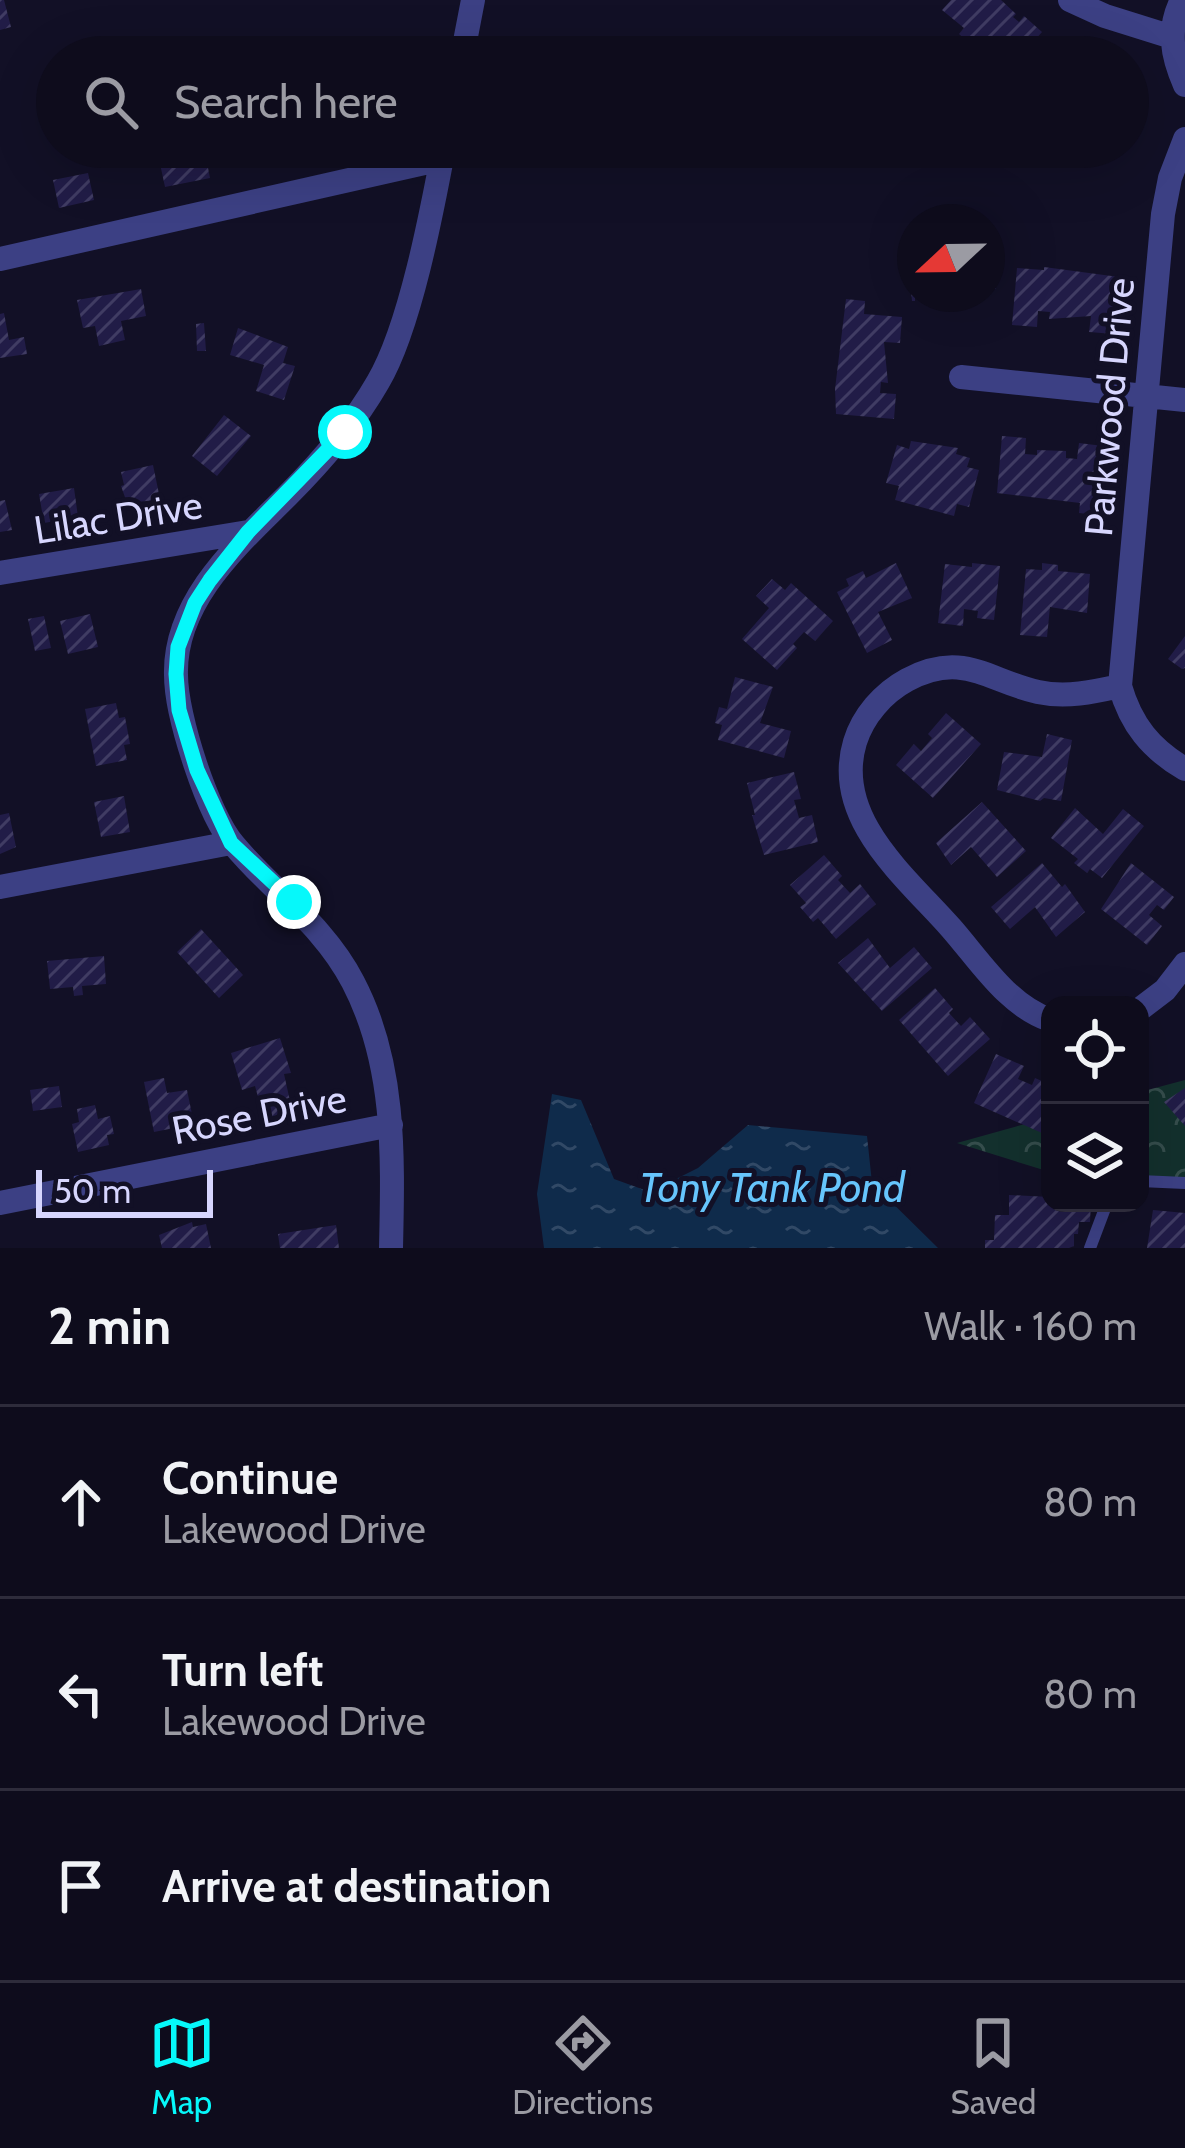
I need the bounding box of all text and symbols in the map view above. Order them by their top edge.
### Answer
search box [36,36,1149,168]
icon: search [78,69,144,135]
text: Search here [174,75,398,129]
north arrow [897,204,1005,312]
street label: Parkwood Drive [1074,276,1144,538]
route start [318,405,372,459]
street label: Lilac Drive [30,480,206,554]
route end [267,875,321,929]
map controls [1041,996,1149,1212]
button: locate [1041,996,1149,1104]
street label: Rose Drive [168,1074,350,1154]
button: layers [1041,1104,1149,1212]
water label: Tony Tank Pond [639,1161,906,1213]
scale bar [36,1164,213,1217]
text: 50 m [54,1171,131,1211]
text: 2 min [48,1295,171,1357]
text: Walk · 160 m [924,1302,1137,1350]
text: Continue [162,1451,338,1505]
icon: ahead [48,1469,114,1535]
text: 80 m [1043,1478,1137,1526]
text: Lakewood Drive [162,1505,426,1553]
text: Turn left [162,1643,324,1697]
icon: left [48,1661,114,1727]
text: 80 m [1043,1670,1137,1718]
text: Lakewood Drive [162,1697,426,1745]
icon: arrive [48,1853,114,1919]
text: Arrive at destination [162,1859,551,1913]
tab: Map [149,2010,215,2122]
tab: Directions [512,2010,653,2122]
tab: Saved [951,2010,1036,2122]

